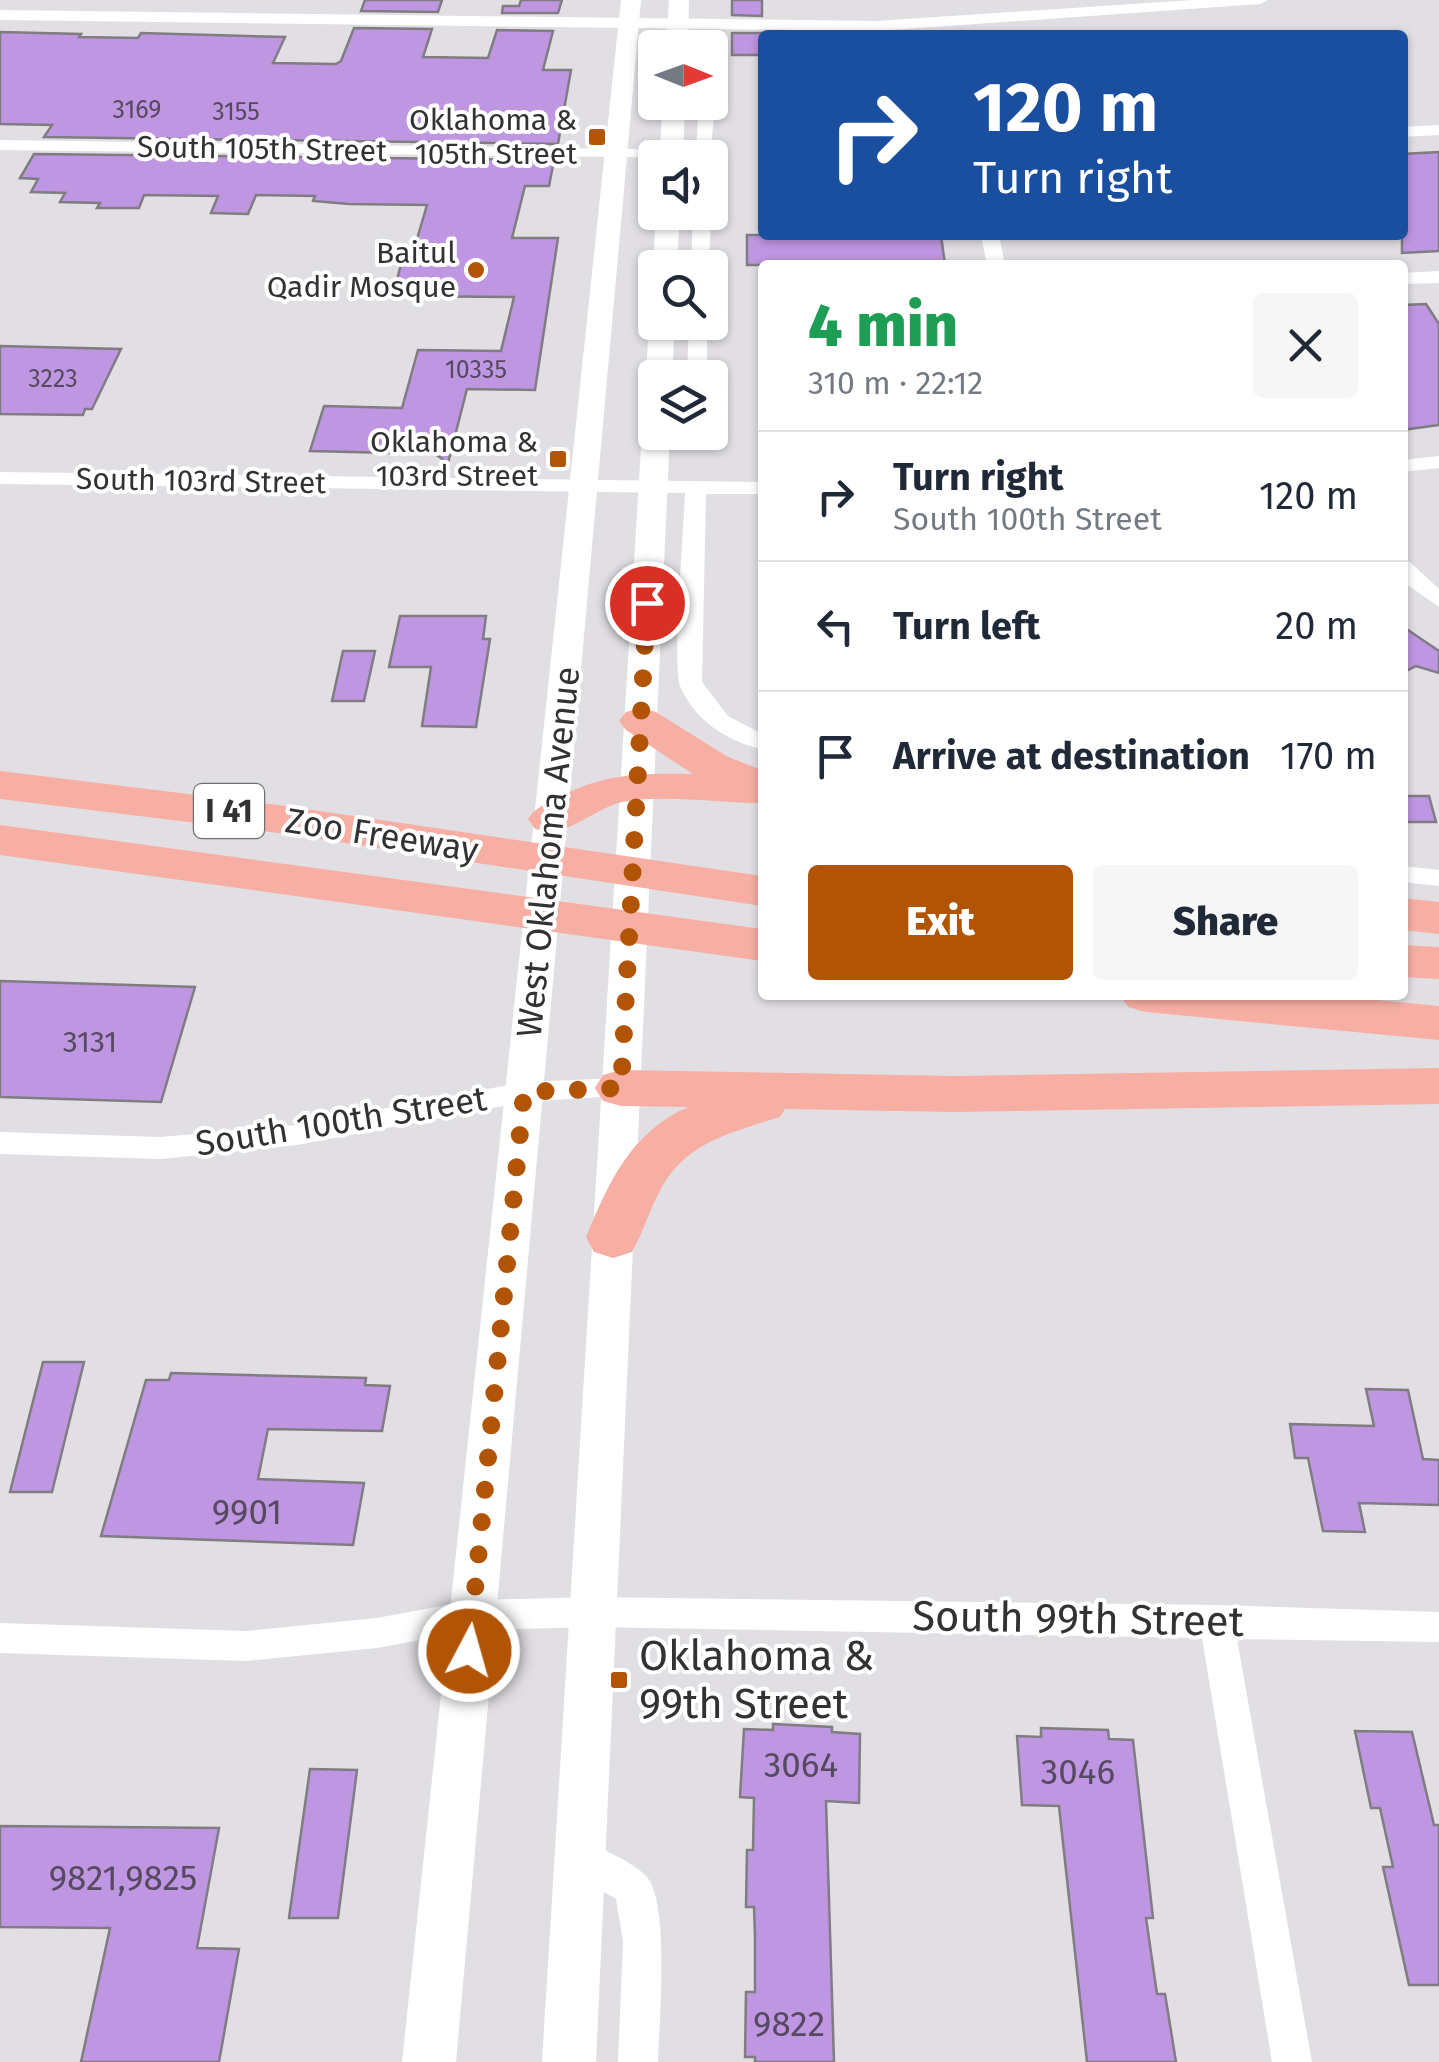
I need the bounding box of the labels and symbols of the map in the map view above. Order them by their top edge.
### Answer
north arrow [638,30,728,120]
house number: 3169 [113,95,161,125]
house number: 3155 [212,97,260,127]
place label: Oklahoma & 105th Street [409,102,577,172]
marker: Oklahoma & 105th Street [586,126,608,148]
street label: South 105th Street [137,129,387,169]
place label: Baitul Qadir Mosque [267,235,456,305]
marker: Baitul Qadir Mosque [465,259,487,281]
house number: 10335 [445,355,507,385]
house number: 3223 [28,364,78,394]
place label: Oklahoma & 103rd Street [370,424,538,494]
marker: Oklahoma & 103rd Street [547,448,569,470]
street label: South 103rd Street [76,461,326,501]
pin [605,561,690,646]
street label: West Oklahoma Avenue [508,665,588,1039]
road number: I 41 [194,784,264,838]
street label: Zoo Freeway [283,799,481,871]
house number: 3131 [63,1024,117,1060]
street label: South 100th Street [193,1077,490,1165]
house number: 9901 [212,1491,282,1533]
street label: South 99th Street [912,1591,1245,1647]
position arrow [417,1599,521,1703]
place label: Oklahoma & 99th Street [639,1631,874,1729]
marker: Oklahoma & 99th Street [608,1669,630,1691]
house number: 3064 [764,1744,838,1786]
house number: 3046 [1041,1751,1115,1793]
house number: 9821,9825 [49,1857,197,1899]
house number: 9822 [753,2003,825,2045]

